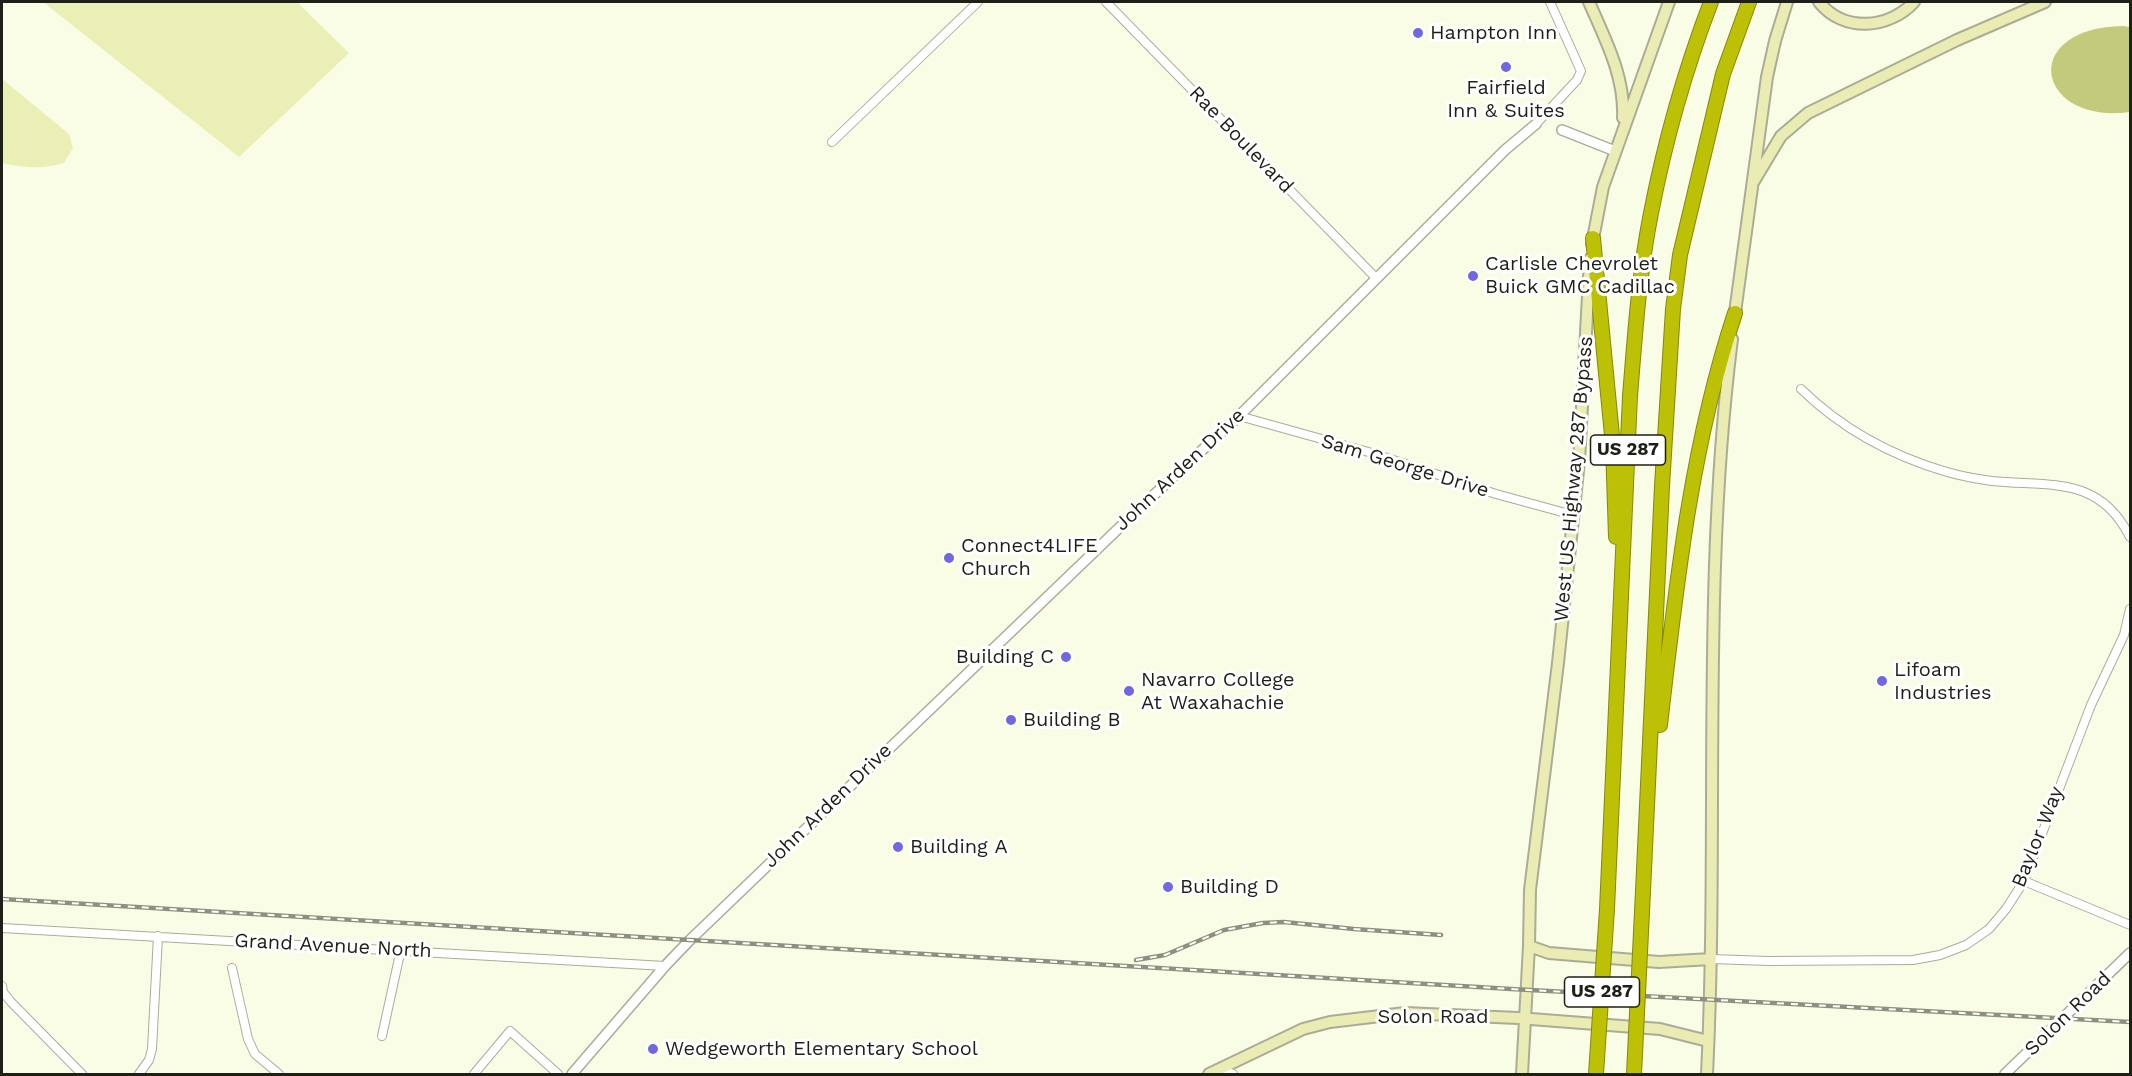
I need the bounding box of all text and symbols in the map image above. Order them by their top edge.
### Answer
place label: Hampton Inn [1430,21,1557,45]
marker: Hampton Inn [1411,26,1425,40]
marker: Fairfield Inn & Suites [1499,60,1513,74]
place label: Fairfield Inn & Suites [1447,76,1565,123]
street label: Rae Boulevard [1184,81,1298,199]
place label: Carlisle Chevrolet Buick GMC Cadillac [1485,252,1675,299]
marker: Carlisle Chevrolet Buick GMC Cadillac [1466,269,1480,283]
street label: West US Highway 287 Bypass [1550,335,1598,623]
street label: John Arden Drive [1110,404,1250,536]
street label: Sam George Drive [1318,429,1492,503]
road number: US 287 [1590,435,1666,465]
place label: Connect4LIFE Church [961,534,1098,581]
marker: Connect4LIFE Church [942,551,956,565]
place label: Building C [956,645,1054,669]
marker: Building C [1059,650,1073,664]
place label: Lifoam Industries [1894,658,1992,705]
place label: Navarro College At Waxahachie [1141,668,1294,715]
marker: Lifoam Industries [1875,674,1889,688]
marker: Navarro College At Waxahachie [1122,684,1136,698]
place label: Building B [1023,708,1121,732]
marker: Building B [1004,713,1018,727]
street label: John Arden Drive [759,739,897,873]
street label: Baylor Way [2007,783,2069,891]
place label: Building A [910,835,1008,859]
marker: Building A [891,840,905,854]
place label: Building D [1180,875,1279,899]
marker: Building D [1161,880,1175,894]
street label: Grand Avenue North [234,929,432,963]
street label: Solon Road [2020,967,2116,1061]
road number: US 287 [1564,977,1640,1007]
street label: Solon Road [1378,1005,1488,1029]
place label: Wedgeworth Elementary School [665,1037,978,1061]
marker: Wedgeworth Elementary School [646,1042,660,1056]

